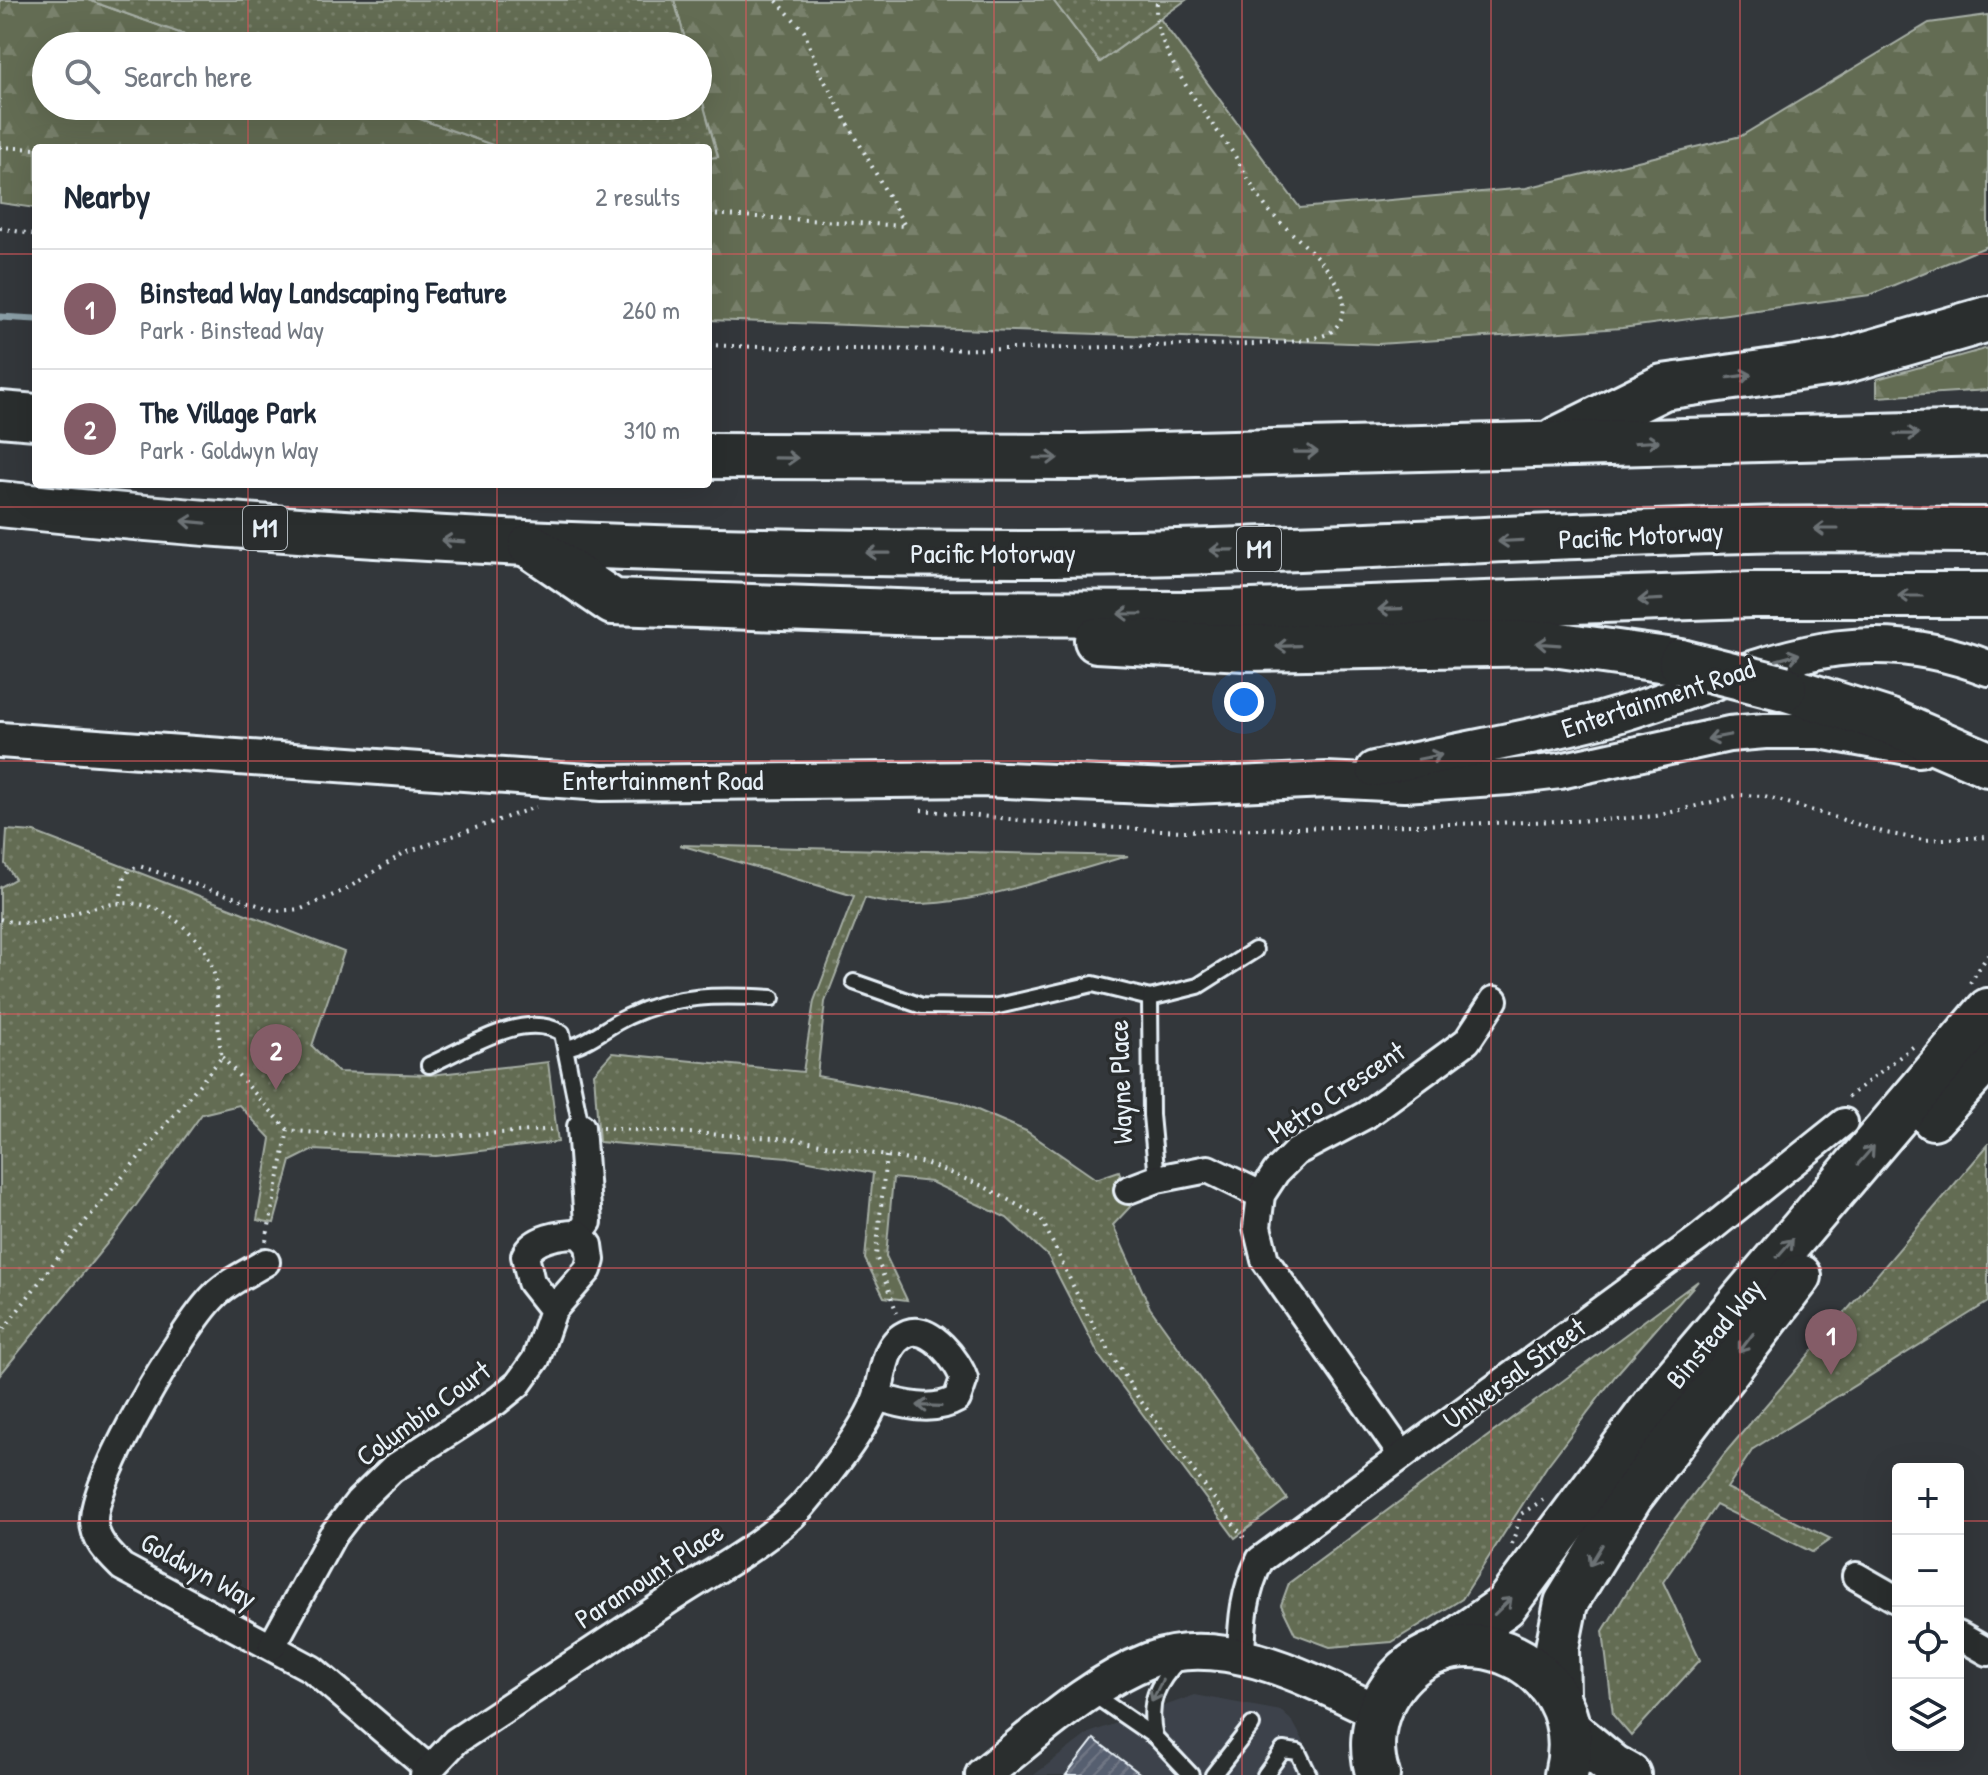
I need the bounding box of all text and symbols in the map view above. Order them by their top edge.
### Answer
search box [32,32,712,120]
icon: search [60,54,104,98]
text: Search here [124,56,252,96]
text: Nearby [64,173,150,219]
text: 2 results [595,179,680,214]
text: Binstead Way Landscaping Feature [140,272,507,312]
text: 1 [85,292,95,327]
text: 260 m [622,292,680,327]
text: Park · Binstead Way [140,312,324,347]
one-way arrow [1727,368,1753,383]
text: The Village Park [140,392,316,432]
text: 2 [84,412,96,447]
text: 310 m [624,412,680,447]
one-way arrow [1893,427,1920,442]
text: Park · Goldwyn Way [140,432,319,467]
one-way arrow [1633,435,1660,450]
one-way arrow [1292,445,1319,460]
one-way arrow [772,450,799,465]
one-way arrow [1032,450,1059,466]
road number: M1 [243,506,287,550]
street label: Pacific Motorway [1557,512,1725,558]
one-way arrow [181,514,207,529]
one-way arrow [1813,522,1840,537]
road number: M1 [1237,527,1281,571]
one-way arrow [440,533,467,548]
street label: Pacific Motorway [910,534,1076,572]
one-way arrow [1497,534,1524,549]
one-way arrow [1209,542,1236,557]
one-way arrow [865,545,892,560]
one-way arrow [1897,588,1924,604]
one-way arrow [1637,593,1664,608]
one-way arrow [1377,601,1404,616]
one-way arrow [1117,606,1144,622]
one-way arrow [1535,636,1562,651]
one-way arrow [1275,639,1302,654]
street label: Entertainment Road [1557,649,1759,747]
one-way arrow [1775,649,1801,664]
your location [1224,682,1264,722]
one-way arrow [1706,730,1732,745]
one-way arrow [1417,749,1443,764]
street label: Entertainment Road [563,761,764,799]
street label: Wayne Place [1099,1019,1141,1145]
pin: 2 [250,1024,302,1090]
street label: Metro Crescent [1260,1032,1413,1152]
one-way arrow [1856,1145,1874,1165]
one-way arrow [1776,1238,1794,1259]
street label: Binstead Way [1657,1270,1771,1396]
street label: Universal Street [1435,1308,1594,1438]
pin: 1 [1805,1309,1857,1375]
one-way arrow [1738,1332,1755,1353]
street label: Columbia Court [348,1351,498,1475]
one-way arrow [916,1398,943,1413]
map controls [1892,1463,1964,1751]
button: + [1892,1463,1964,1535]
street label: Paramount Place [567,1513,731,1637]
street label: Goldwyn Way [134,1523,264,1617]
button: − [1892,1535,1964,1607]
one-way arrow [1587,1543,1603,1566]
one-way arrow [1493,1596,1513,1615]
button: locate [1892,1607,1964,1679]
one-way arrow [1149,1678,1164,1702]
button: layers [1892,1679,1964,1751]

